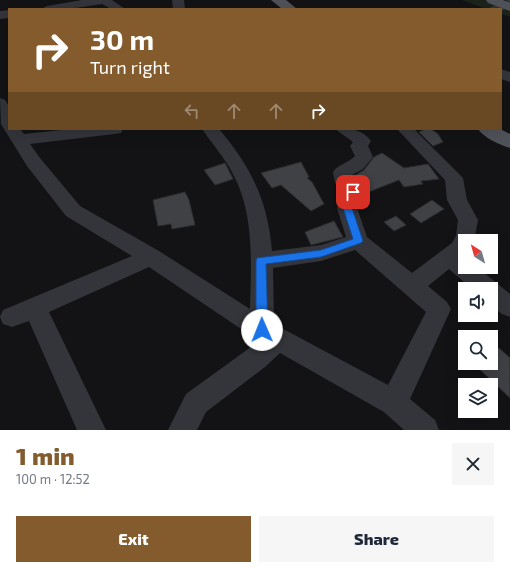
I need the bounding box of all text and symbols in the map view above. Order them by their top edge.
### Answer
text: 30 m [90,22,154,56]
icon: right [24,24,76,76]
text: Turn right [90,56,170,78]
icon: left [181,100,203,122]
icon: ahead [223,100,245,122]
icon: ahead [265,100,287,122]
icon: right [307,100,329,122]
pin [336,175,370,209]
icon: arrive [342,181,364,203]
north arrow [458,234,498,274]
map controls [458,234,498,418]
button: sound [458,282,498,322]
position arrow [241,309,283,351]
button: search [458,330,498,370]
button: layers [458,378,498,418]
text: 1 min [16,441,75,470]
button: close [452,443,494,485]
text: 100 m · 12:52 [16,471,90,487]
button: Exit [16,516,251,562]
button: Share [259,516,494,562]

